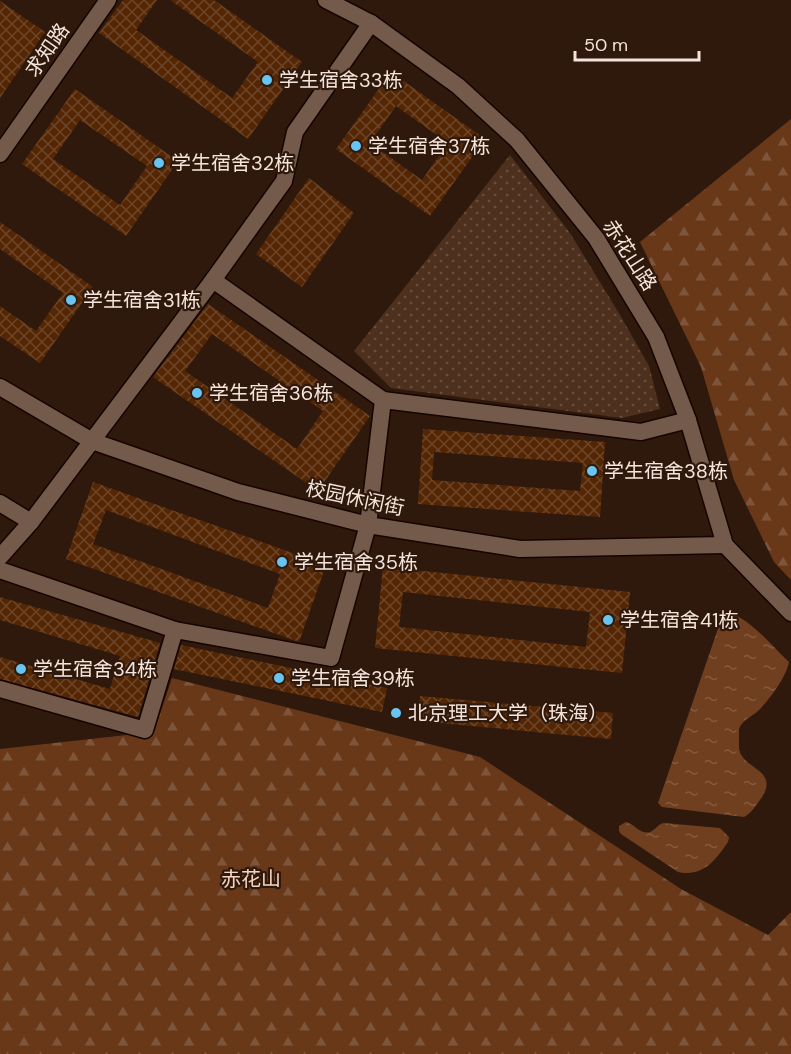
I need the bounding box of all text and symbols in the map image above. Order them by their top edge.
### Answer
street label: 求知路 [19,18,75,82]
scale bar [575,24,700,62]
text: 50 m [584,33,628,57]
place label: 学生宿舍33栋 [279,67,403,93]
marker: 学生宿舍33栋 [260,73,274,87]
place label: 学生宿舍37栋 [368,133,490,159]
marker: 学生宿舍37栋 [349,139,363,153]
place label: 学生宿舍32栋 [171,150,294,176]
marker: 学生宿舍32栋 [152,156,166,170]
street label: 赤花山路 [597,214,663,296]
place label: 学生宿舍31栋 [83,287,201,313]
marker: 学生宿舍31栋 [64,293,78,307]
place label: 学生宿舍36栋 [209,380,333,406]
marker: 学生宿舍36栋 [190,386,204,400]
place label: 学生宿舍38栋 [604,458,728,484]
marker: 学生宿舍38栋 [585,464,599,478]
street label: 校园休闲街 [303,475,407,521]
place label: 学生宿舍35栋 [294,549,418,575]
marker: 学生宿舍35栋 [275,555,289,569]
place label: 学生宿舍41栋 [620,607,738,633]
marker: 学生宿舍41栋 [601,613,615,627]
place label: 学生宿舍34栋 [33,656,157,682]
marker: 学生宿舍34栋 [14,662,28,676]
place label: 学生宿舍39栋 [291,665,415,691]
marker: 学生宿舍39栋 [272,671,286,685]
place label: 北京理工大学（珠海） [408,700,608,726]
marker: 北京理工大学（珠海） [389,706,403,720]
park label: 赤花山 [221,866,281,892]

